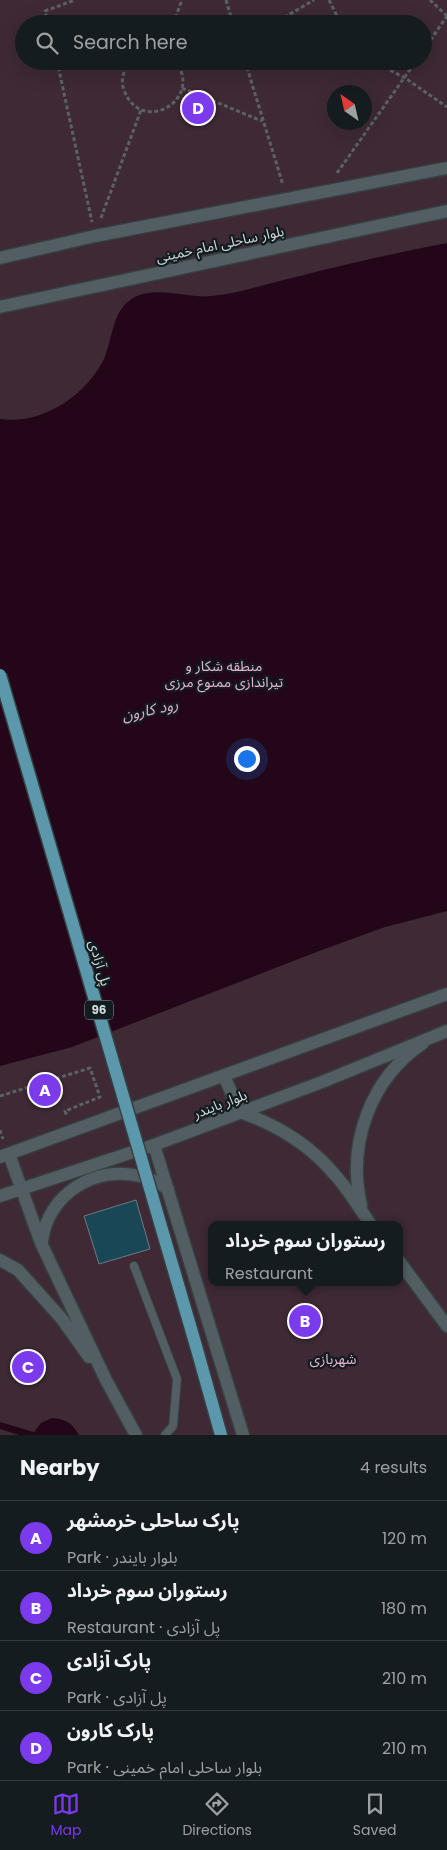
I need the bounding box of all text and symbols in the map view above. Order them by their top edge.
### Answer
search box [15,15,432,70]
icon: search [33,29,61,57]
text: Search here [73,29,187,56]
north arrow [327,85,372,130]
pin: D [182,89,214,127]
street label: بلوار ساحلی امام خمینی [154,221,286,268]
park label: منطقه شکار و تیراندازی ممنوع مرزی [165,656,283,693]
water label: رود کارون [120,693,180,726]
your location [234,746,260,772]
street label: پل آزادی [84,938,116,988]
road number: 96 [85,1000,113,1020]
pin: A [29,1071,61,1109]
street label: بلوار بایندر [189,1085,250,1124]
popup [208,1221,403,1286]
text: رستوران سوم خرداد [225,1227,386,1254]
text: Restaurant [225,1262,313,1285]
pin: B [289,1302,321,1340]
pin: C [12,1348,44,1386]
park label: شهربازی [310,1349,356,1369]
text: Nearby [20,1453,100,1482]
text: 4 results [360,1456,427,1479]
text: پارک ساحلی خرمشهر [67,1507,240,1534]
text: A [30,1527,42,1550]
text: 120 m [382,1527,427,1550]
text: Park · بلوار بایندر [67,1546,177,1569]
text: رستوران سوم خرداد [67,1577,228,1604]
text: B [31,1597,41,1620]
text: 180 m [381,1597,427,1620]
text: Restaurant · پل آزادی [67,1616,220,1639]
text: پارک آزادی [67,1647,151,1674]
text: C [30,1667,42,1690]
text: 210 m [382,1667,427,1690]
text: Park · پل آزادی [67,1686,167,1709]
text: پارک کارون [67,1717,154,1744]
text: D [30,1737,42,1760]
text: 210 m [382,1737,427,1760]
text: Park · بلوار ساحلی امام خمینی [67,1756,262,1779]
tab: Map [50,1790,81,1841]
tab: Directions [182,1790,252,1841]
tab: Saved [353,1790,397,1841]

